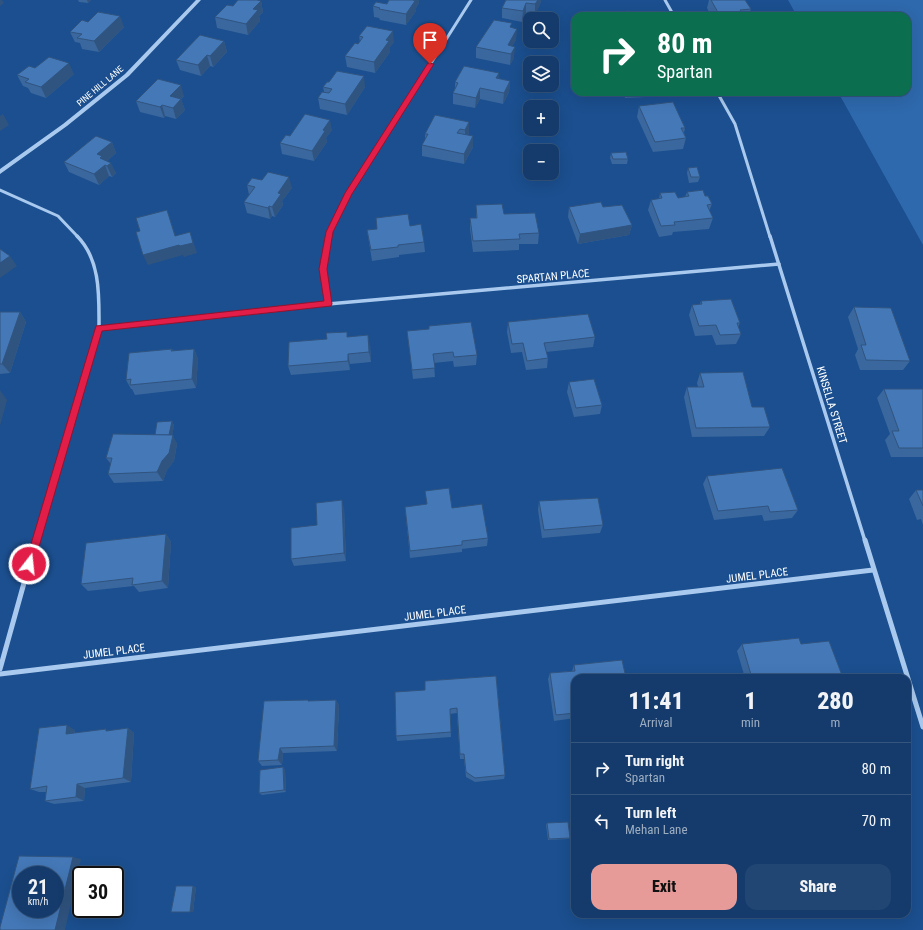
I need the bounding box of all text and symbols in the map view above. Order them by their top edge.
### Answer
map controls [523,12,559,180]
button: search [523,12,559,48]
pin [413,23,447,64]
text: 80 m [657,27,713,60]
icon: right [591,28,643,80]
icon: arrive [419,29,441,51]
button: layers [523,56,559,92]
text: Spartan [657,61,712,82]
street label: PINE HILL LANE [75,63,126,108]
button: + [523,100,559,136]
button: − [523,144,559,180]
street label: SPARTAN PLACE [516,267,591,286]
street label: KINSELLA STREET [814,365,850,446]
position arrow [8,543,50,585]
street label: JUMEL PLACE [725,565,789,586]
street label: JUMEL PLACE [403,603,467,624]
street label: JUMEL PLACE [82,641,146,662]
text: 11:41 [628,687,684,715]
text: 1 [744,687,757,715]
text: 280 [817,687,854,715]
text: Arrival [639,715,673,730]
text: min [741,715,760,730]
text: m [831,715,840,730]
text: Turn right [625,752,684,770]
icon: right [591,758,613,780]
text: 80 m [861,760,891,778]
text: Spartan [625,770,665,785]
text: Turn left [625,804,676,822]
icon: left [591,810,613,832]
text: 70 m [861,812,891,830]
text: Mehan Lane [625,822,688,837]
button: Exit [591,864,737,910]
button: Share [745,864,891,910]
speed limit sign: 30 [72,866,124,918]
text: 21 [28,875,48,899]
text: km/h [28,896,48,907]

